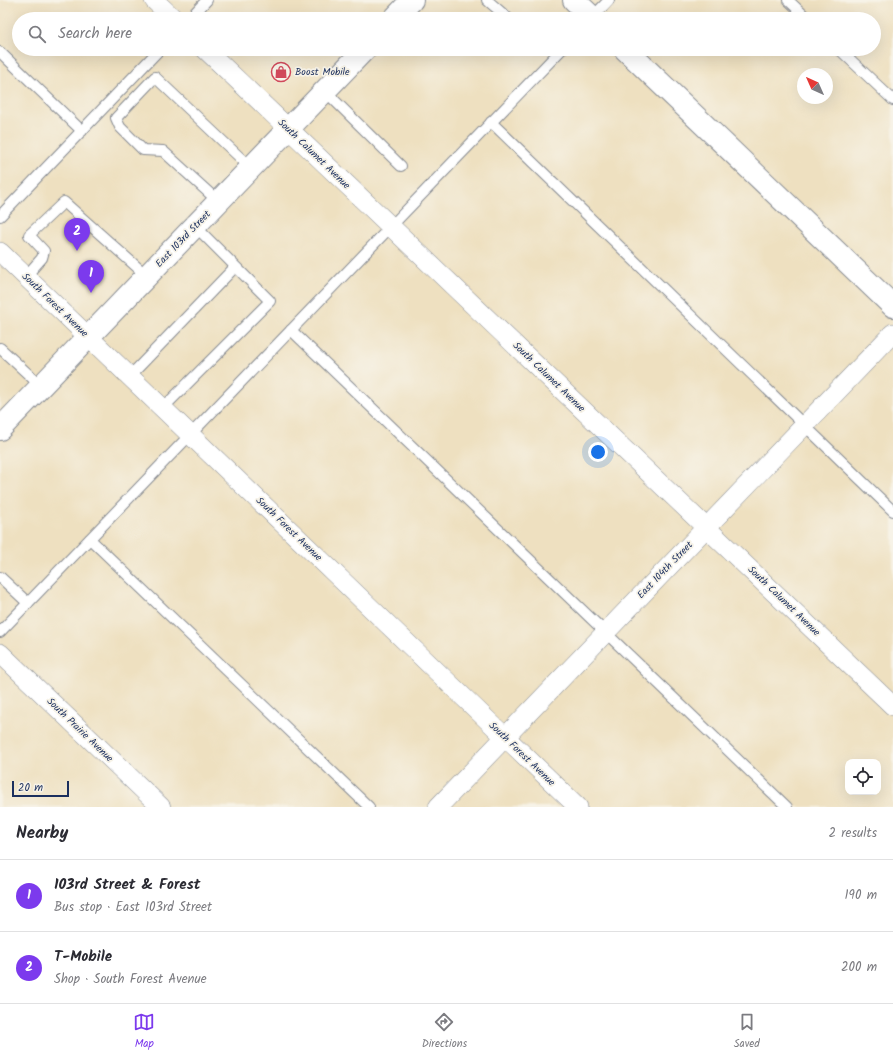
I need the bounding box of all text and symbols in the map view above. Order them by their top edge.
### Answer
search box [12,12,881,56]
text: Search here [58,22,132,46]
icon: search [26,23,48,45]
shop icon: Boost Mobile [270,61,292,83]
place label: Boost Mobile [295,64,350,80]
north arrow [797,68,833,104]
street label: South Calumet Avenue [274,115,354,193]
street label: East 103rd Street [151,207,215,271]
pin: 2 [64,218,90,251]
pin: 1 [78,260,104,293]
street label: South Forest Avenue [18,269,92,341]
street label: South Calumet Avenue [509,338,589,416]
your location [588,442,608,462]
street label: South Forest Avenue [252,493,326,565]
street label: East 104th Street [633,537,697,603]
street label: South Calumet Avenue [744,562,824,640]
street label: South Prairie Avenue [43,694,117,766]
street label: South Forest Avenue [485,718,559,790]
map controls [845,759,881,795]
button: locate [845,759,881,795]
scale bar [12,779,69,798]
text: 20 m [18,779,43,797]
text: Nearby [16,820,68,847]
text: 2 results [829,823,877,844]
text: 103rd Street & Forest [54,873,200,897]
text: 1 [27,885,31,906]
text: 190 m [845,885,877,906]
text: Bus stop · East 103rd Street [54,897,212,918]
text: T-Mobile [54,945,112,969]
text: 2 [25,957,33,978]
text: 200 m [841,957,877,978]
text: Shop · South Forest Avenue [54,969,207,990]
tab: Map [133,1011,155,1053]
tab: Directions [422,1011,467,1053]
tab: Saved [734,1011,760,1053]

